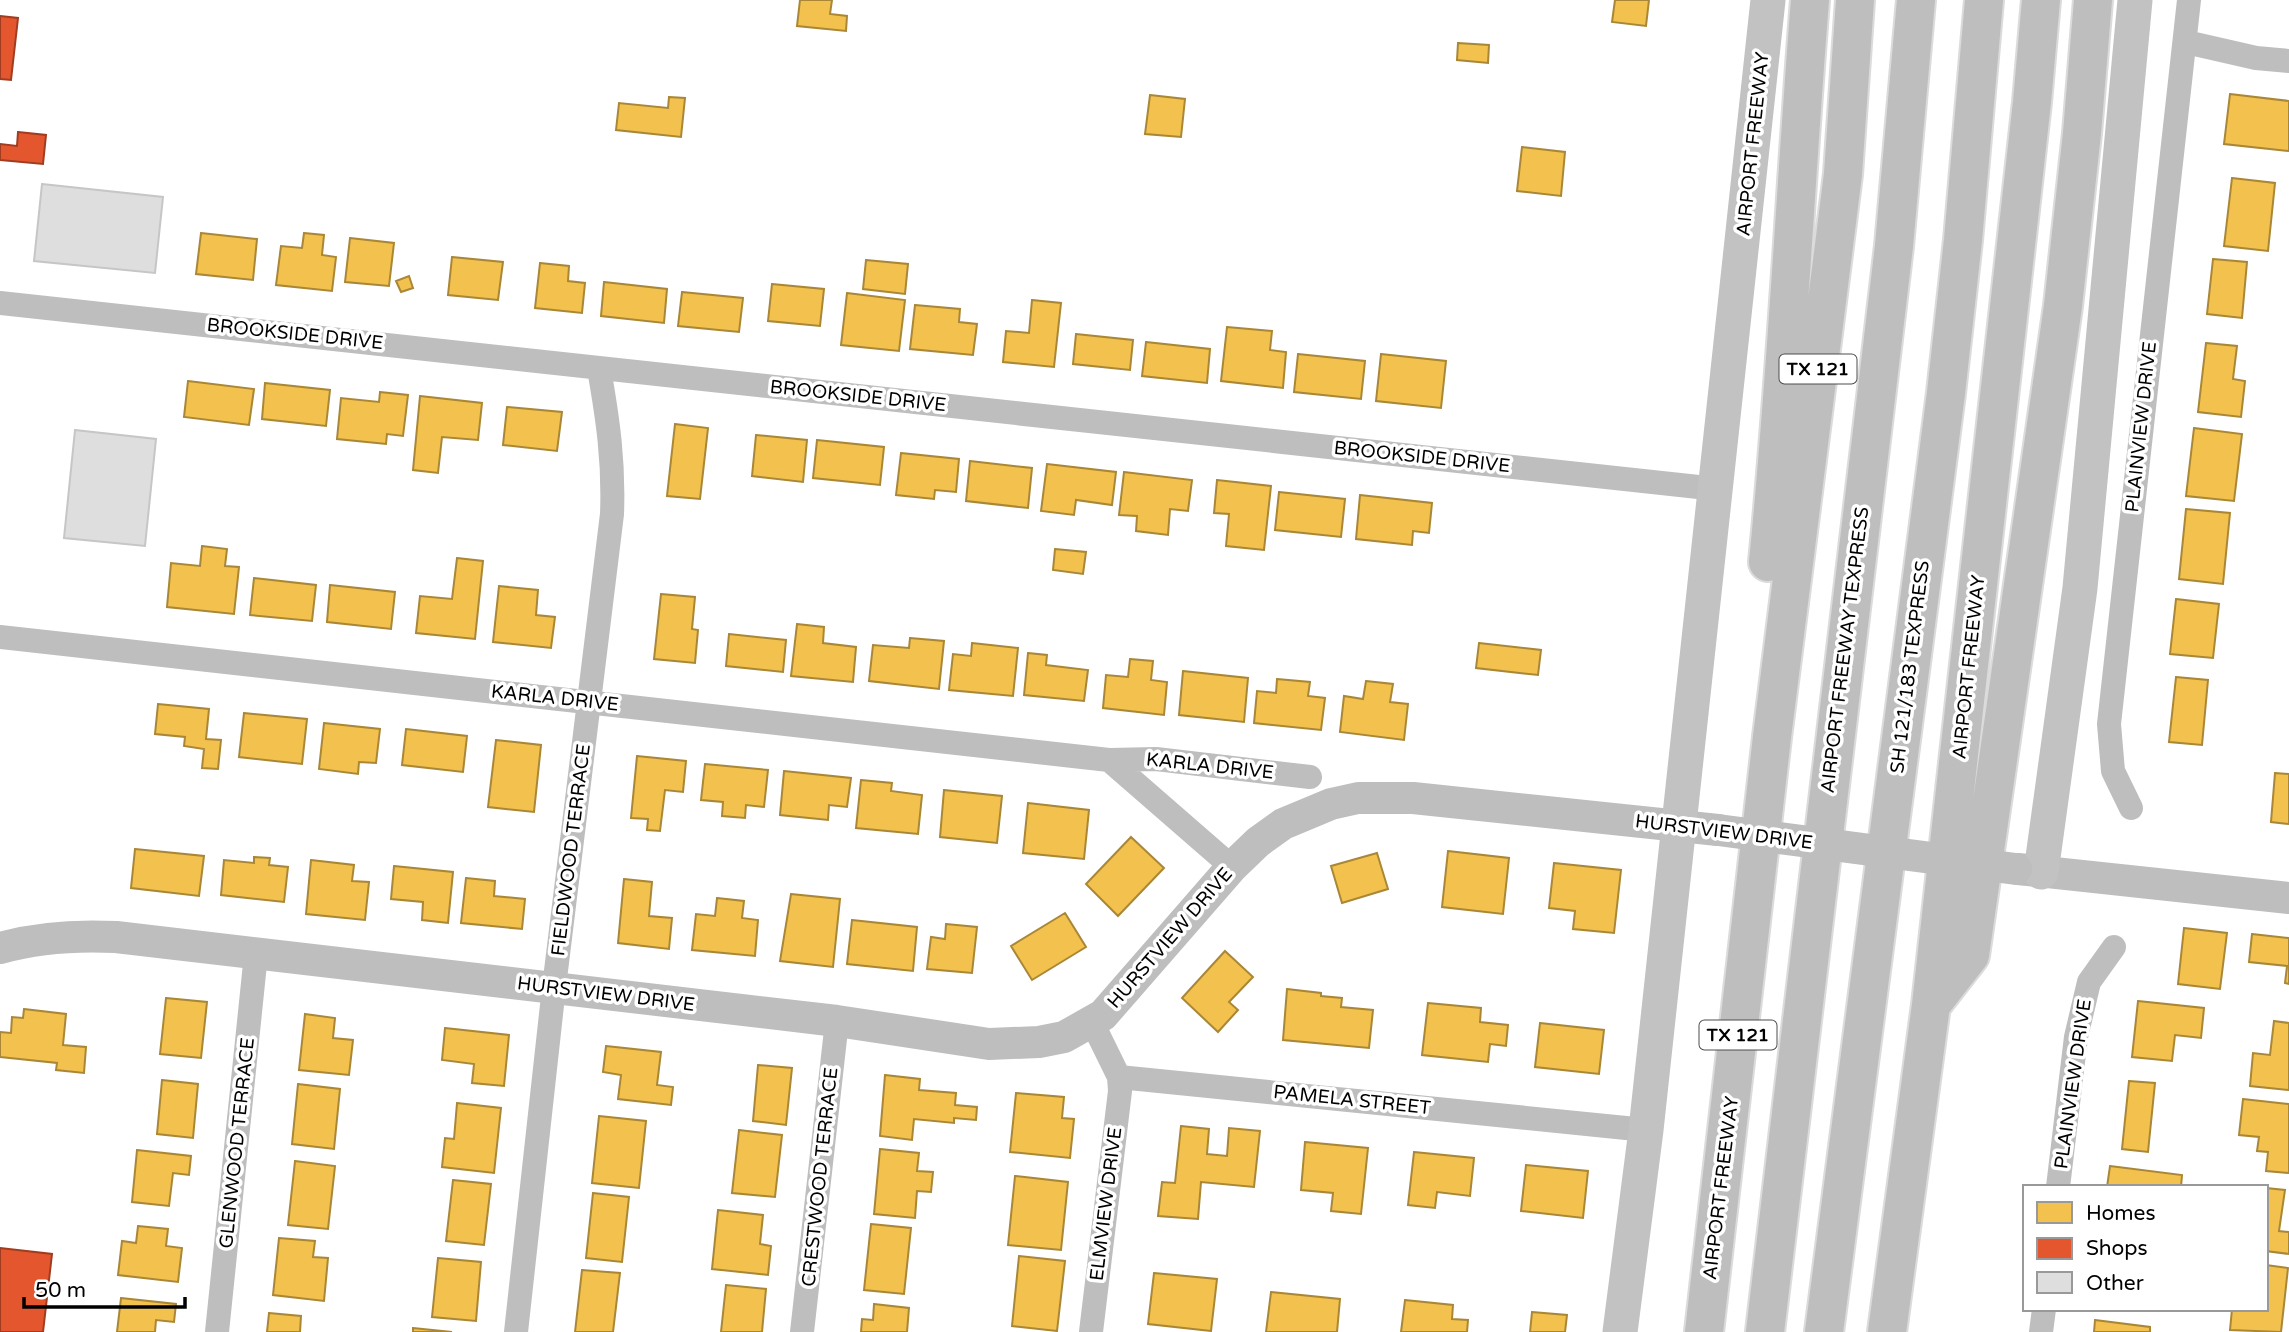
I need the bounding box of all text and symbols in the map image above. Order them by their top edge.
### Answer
street label: AIRPORT FREEWAY [1732,51,1774,237]
street label: BROOKSIDE DRIVE [206,314,384,354]
street label: PLAINVIEW DRIVE [2121,341,2161,513]
road number: TX 121 [1780,354,1856,384]
street label: BROOKSIDE DRIVE [769,376,947,416]
street label: BROOKSIDE DRIVE [1333,437,1511,477]
street label: AIRPORT FREEWAY TEXPRESS [1817,506,1873,794]
street label: SH 121/183 TEXPRESS [1886,559,1934,775]
street label: AIRPORT FREEWAY [1948,574,1990,760]
street label: KARLA DRIVE [490,680,620,716]
street label: FIELDWOOD TERRACE [547,743,595,957]
street label: KARLA DRIVE [1145,748,1275,784]
street label: HURSTVIEW DRIVE [1634,810,1814,854]
street label: HURSTVIEW DRIVE [1103,863,1237,1013]
street label: HURSTVIEW DRIVE [516,972,696,1016]
street label: PLAINVIEW DRIVE [2050,998,2096,1170]
road number: TX 121 [1700,1020,1776,1050]
street label: GLENWOOD TERRACE [215,1036,259,1250]
street label: CRESTWOOD TERRACE [798,1066,842,1288]
street label: PAMELA STREET [1272,1081,1432,1119]
street label: AIRPORT FREEWAY [1699,1095,1743,1281]
street label: ELMVIEW DRIVE [1086,1126,1126,1282]
legend [2023,1185,2268,1311]
text: Homes [2086,1201,2156,1226]
text: Shops [2086,1236,2148,1261]
scale bar [24,1266,186,1310]
text: Other [2086,1271,2144,1296]
text: 50 m [35,1278,86,1303]

